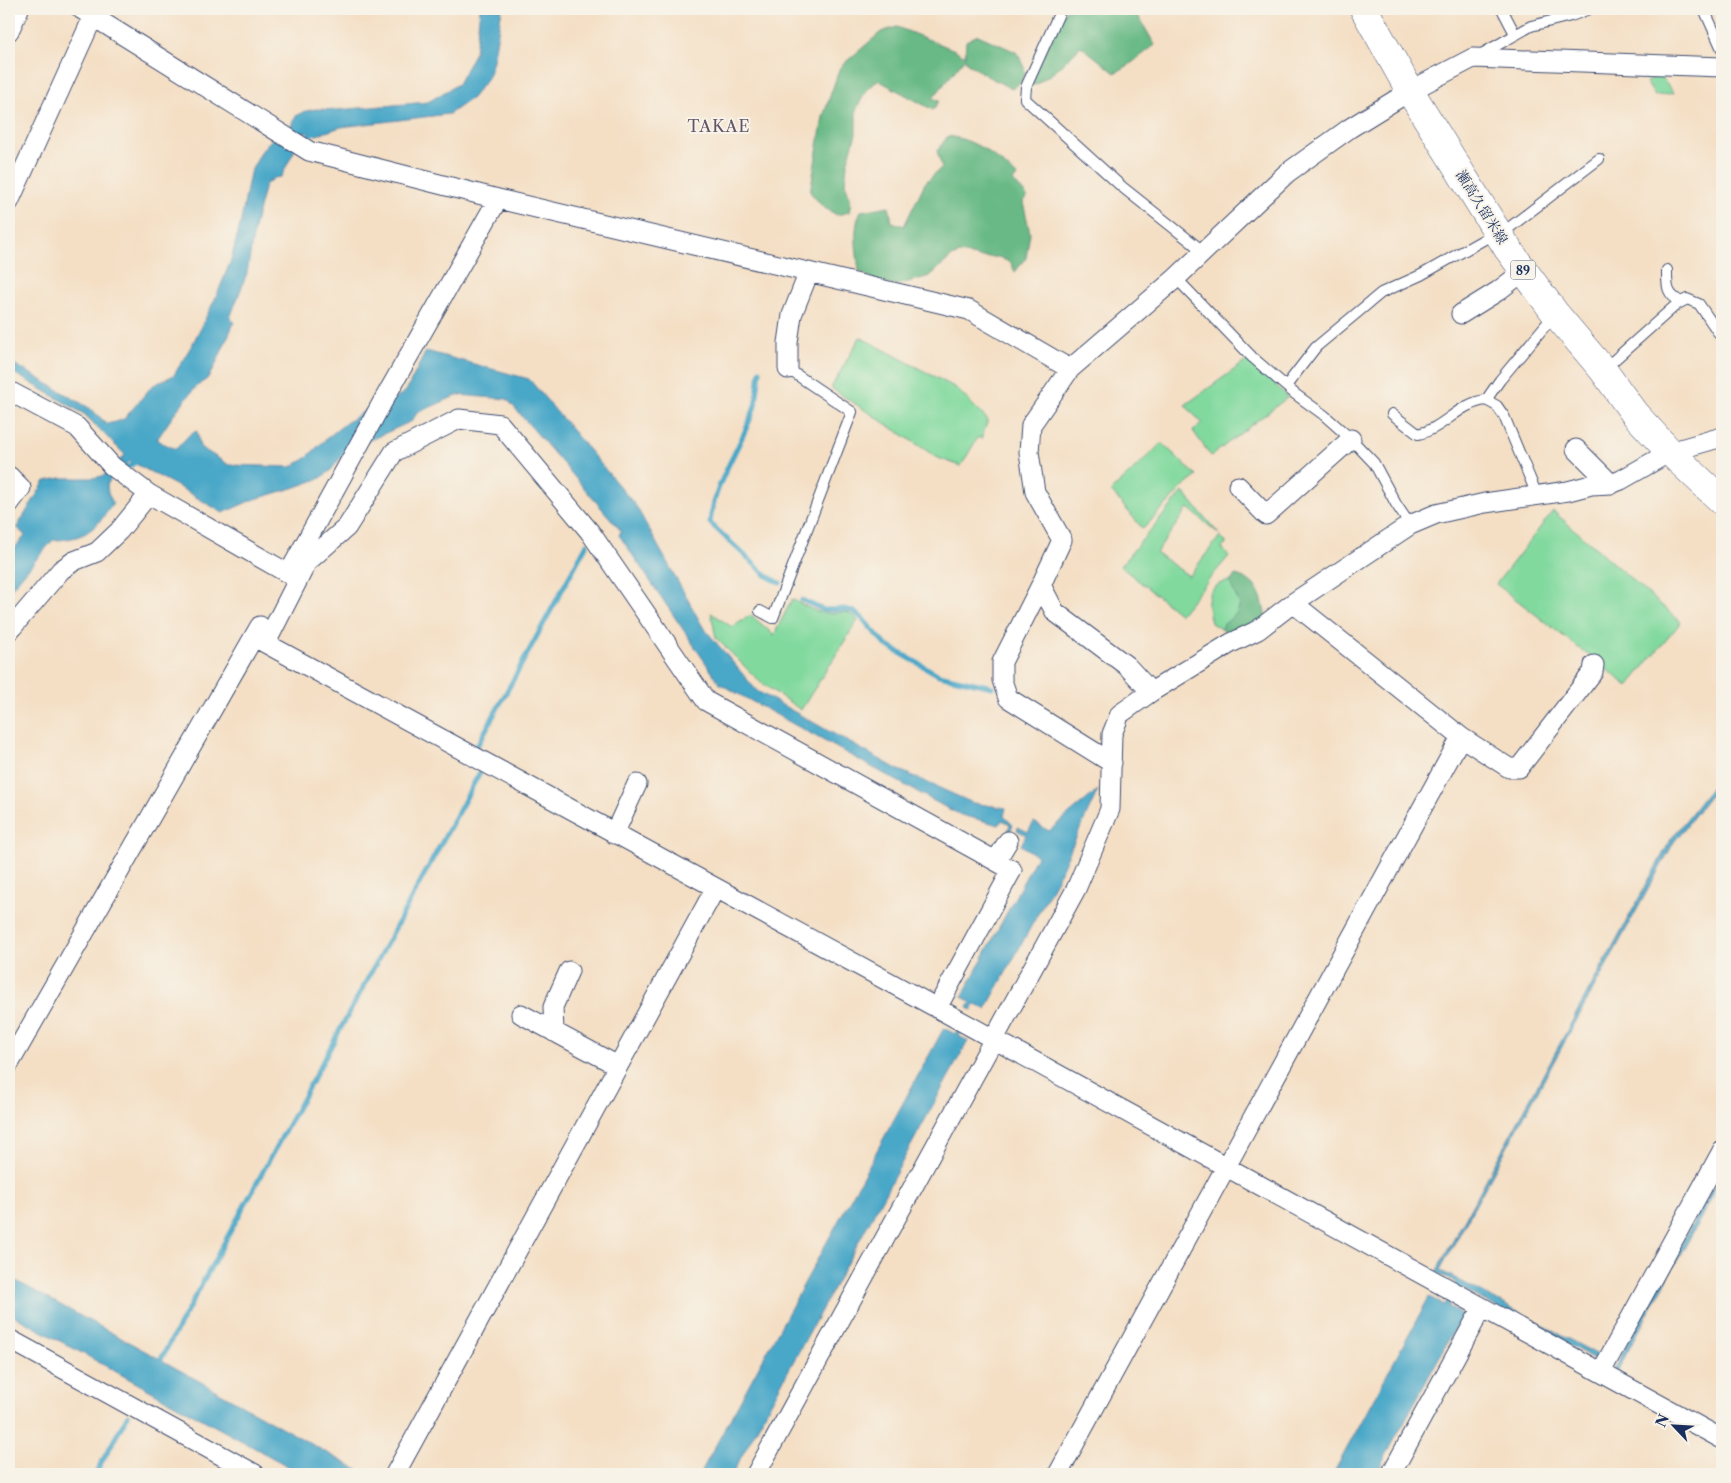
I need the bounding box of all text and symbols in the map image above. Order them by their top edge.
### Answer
district label: TAKAE [688,116,751,136]
street label: 瀬高久留米線 [1452,167,1512,247]
road number: 89 [1510,260,1536,280]
north arrow [1648,1400,1698,1450]
text: N [1651,1411,1673,1430]

